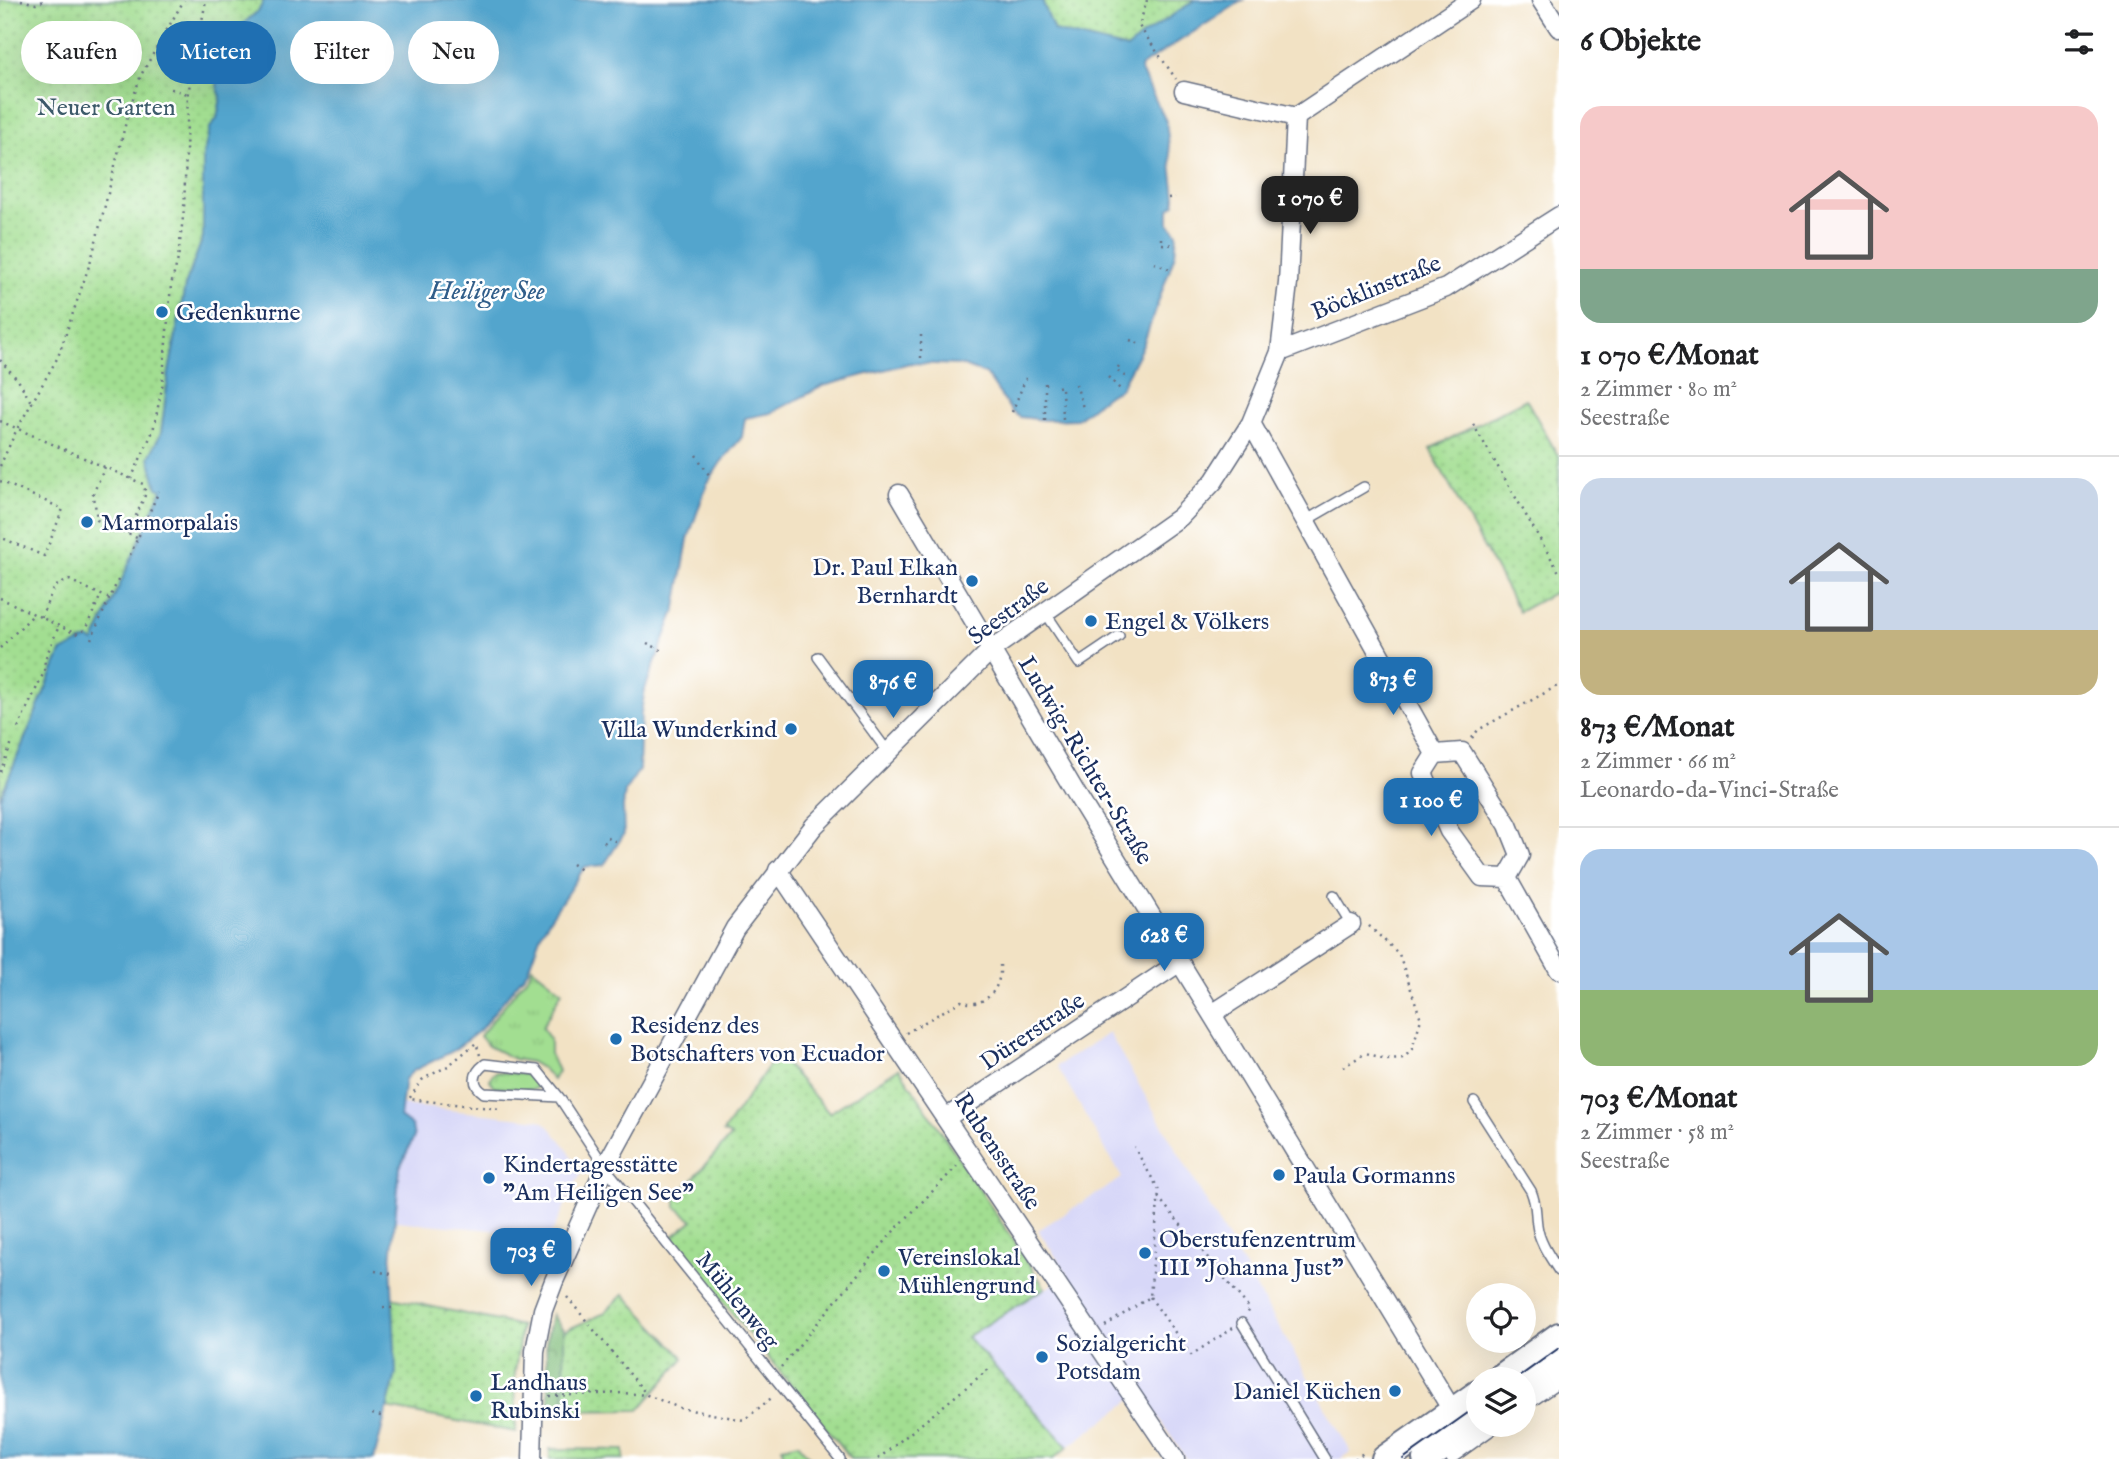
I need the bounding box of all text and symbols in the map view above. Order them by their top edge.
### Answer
chip: Kaufen [21,21,142,84]
chip: Mieten [156,21,276,84]
chip: Filter [290,21,394,84]
chip: Neu [408,21,499,84]
text: 6 Objekte [1580,23,1701,61]
icon: filters [2060,23,2098,61]
park label: Neuer Garten [37,93,176,124]
icon: home [1776,152,1902,278]
pin: 1 070 € [1245,176,1375,236]
text: 1 070 € [1277,184,1343,213]
street label: Böcklinstraße [1307,248,1446,328]
water label: Heiliger See [428,275,545,309]
place label: Gedenkurne [176,298,301,329]
marker: Gedenkurne [154,304,170,320]
text: 1 070 €/Monat [1580,337,1759,375]
text: 2 Zimmer · 80 m² [1580,375,1737,404]
text: Seestraße [1580,404,1670,433]
place label: Marmorpalais [101,508,238,539]
marker: Marmorpalais [79,514,95,530]
icon: home [1776,524,1902,650]
place label: Dr. Paul Elkan Bernhardt [812,553,958,612]
street label: Seestraße [962,572,1056,653]
marker: Dr. Paul Elkan Bernhardt [964,573,980,589]
place label: Engel & Völkers [1105,607,1269,638]
marker: Engel & Völkers [1083,613,1099,629]
street label: Ludwig-Richter-Straße [1010,651,1159,871]
pin: 873 € [1344,658,1442,717]
pin: 876 € [844,660,942,720]
text: 873 € [1370,665,1416,694]
text: 876 € [869,668,917,697]
text: 873 €/Monat [1580,709,1735,747]
place label: Villa Wunderkind [600,715,777,746]
marker: Villa Wunderkind [783,721,799,737]
text: 2 Zimmer · 66 m² [1580,747,1736,776]
text: Leonardo-da-Vinci-Straße [1580,776,1839,805]
pin: 1 100 € [1366,778,1496,838]
text: 1 100 € [1399,786,1463,815]
icon: home [1776,895,1902,1021]
pin: 628 € [1115,914,1213,973]
text: 628 € [1140,921,1188,950]
street label: Dürerstraße [975,986,1091,1079]
place label: Residenz des Botschafters von Ecuador [630,1011,885,1070]
marker: Residenz des Botschafters von Ecuador [608,1031,624,1047]
text: 703 €/Monat [1580,1080,1738,1118]
street label: Rubensstraße [946,1087,1047,1216]
text: 2 Zimmer · 58 m² [1580,1118,1734,1147]
text: Seestraße [1580,1147,1670,1176]
place label: Kindertagesstätte "Am Heiligen See" [503,1150,694,1209]
place label: Paula Gormanns [1293,1161,1455,1192]
marker: Paula Gormanns [1271,1167,1287,1183]
marker: Kindertagesstätte "Am Heiligen See" [481,1170,497,1186]
place label: Oberstufenzentrum III "Johanna Just" [1159,1225,1356,1284]
pin: 703 € [482,1228,580,1288]
text: 703 € [506,1236,556,1265]
place label: Vereinslokal Mühlengrund [897,1243,1036,1302]
marker: Oberstufenzentrum III "Johanna Just" [1137,1245,1153,1261]
street label: Mühlenweg [688,1246,786,1357]
marker: Vereinslokal Mühlengrund [876,1263,892,1279]
map controls [1466,1283,1536,1437]
button: locate [1466,1283,1536,1353]
place label: Sozialgericht Potsdam [1056,1329,1186,1388]
marker: Sozialgericht Potsdam [1034,1349,1050,1365]
button: layers [1466,1367,1536,1437]
place label: Landhaus Rubinski [490,1368,587,1427]
place label: Daniel Küchen [1233,1377,1381,1408]
marker: Daniel Küchen [1387,1383,1403,1399]
marker: Landhaus Rubinski [468,1388,484,1404]

